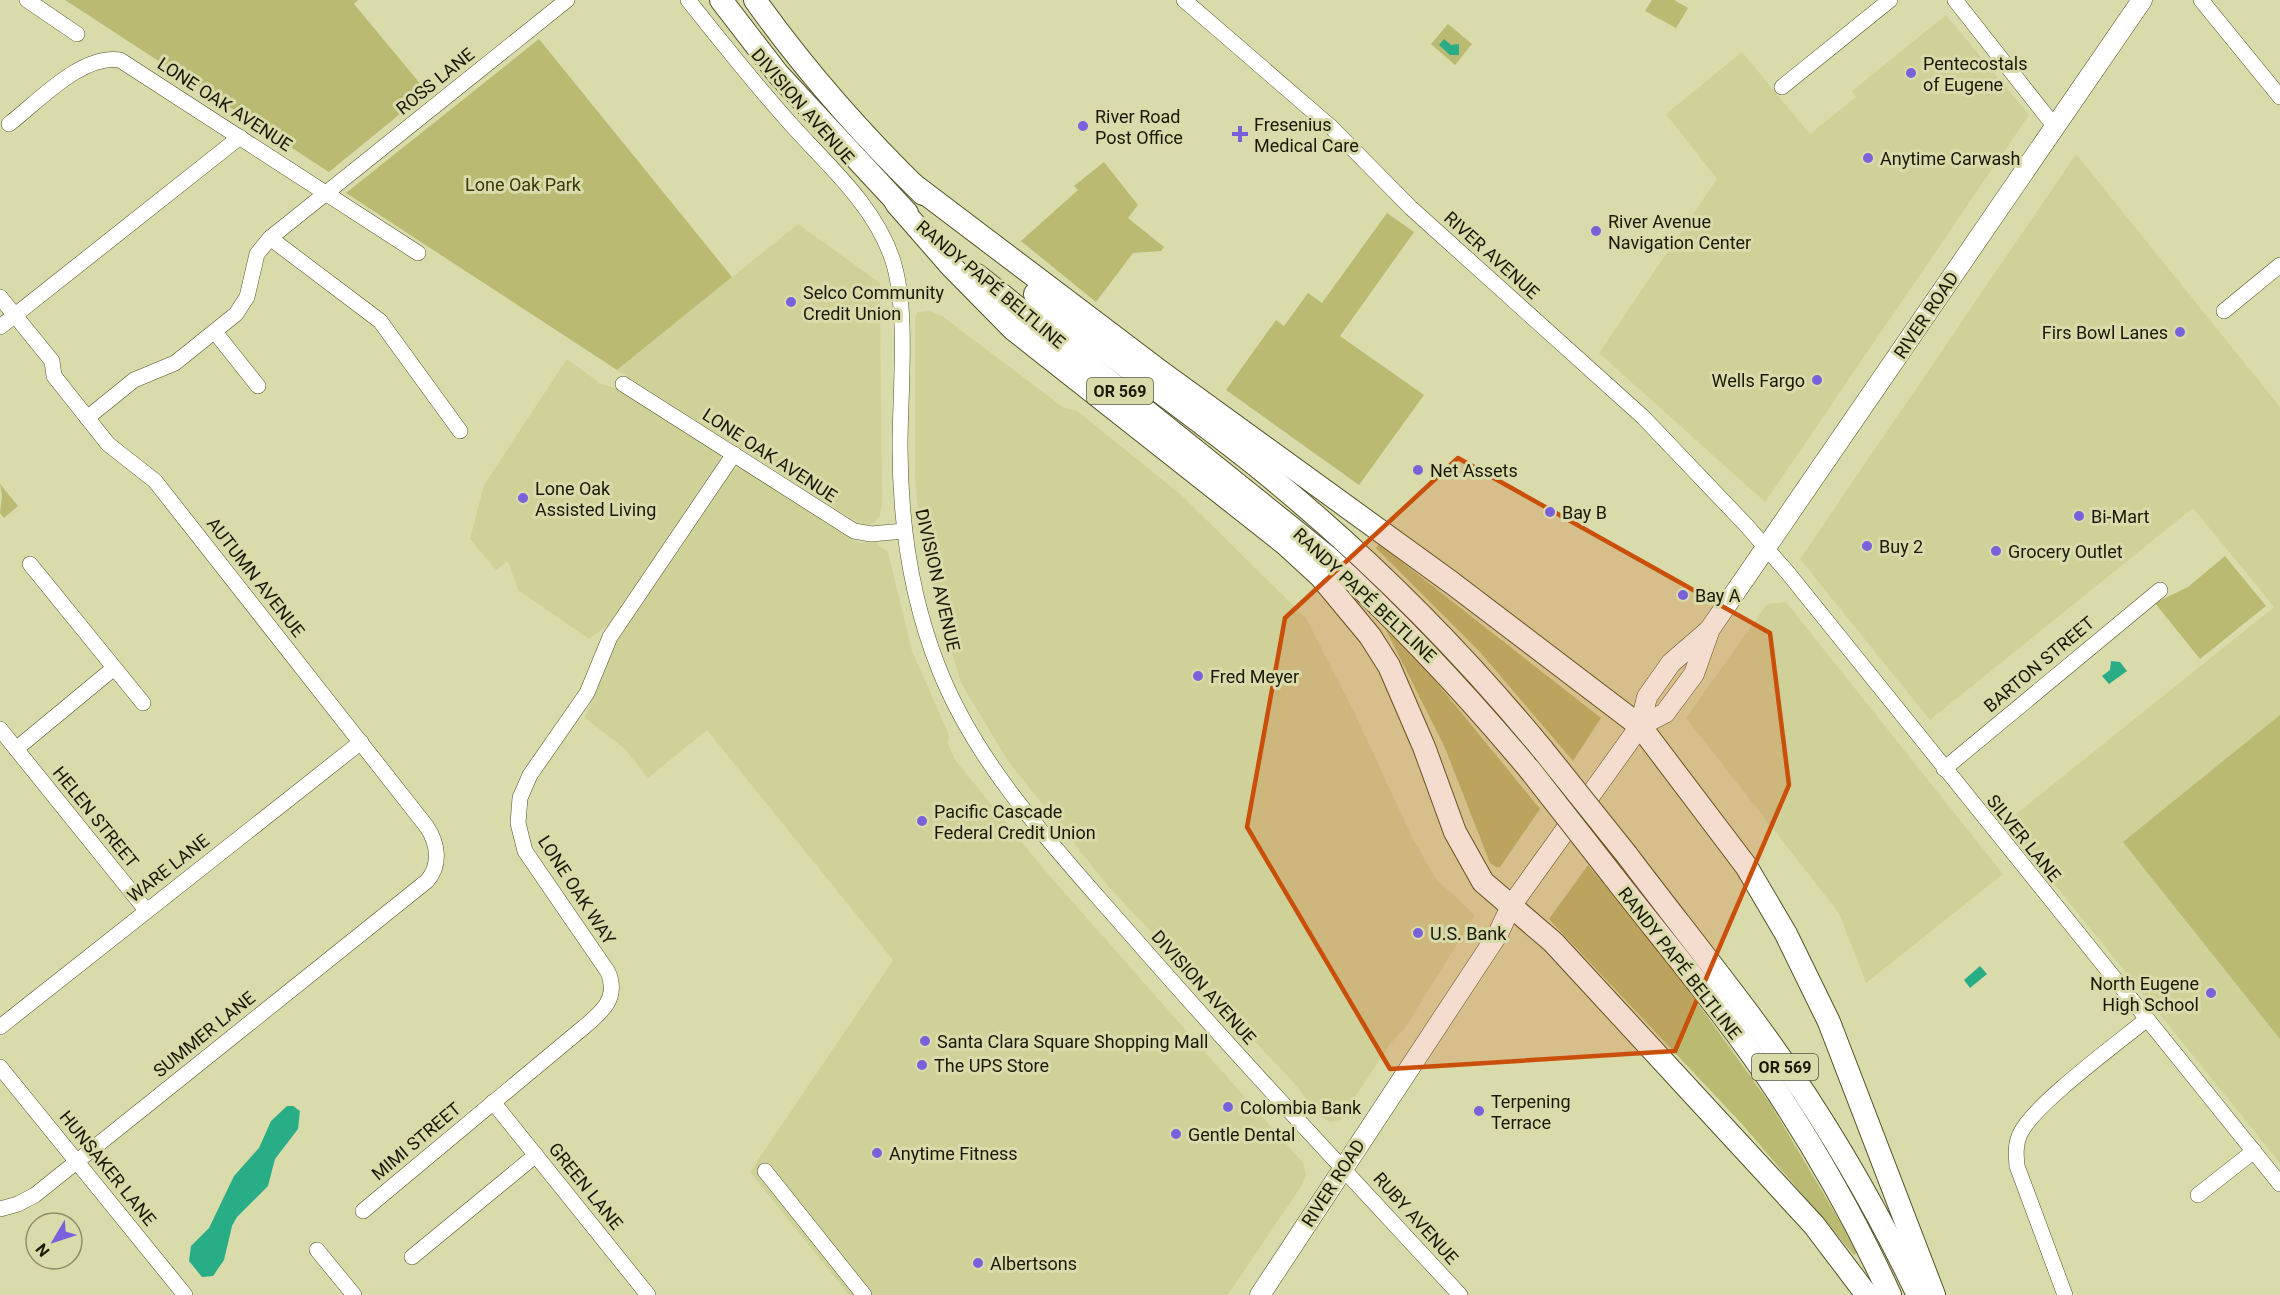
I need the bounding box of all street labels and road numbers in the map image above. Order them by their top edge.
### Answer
street label: ROSS LANE [392,43,478,119]
street label: DIVISION AVENUE [747,44,859,168]
street label: LONE OAK AVENUE [154,53,296,155]
street label: RIVER AVENUE [1440,207,1544,303]
street label: RANDY PAPÉ BELTLINE [912,216,1070,352]
street label: RIVER ROAD [1889,268,1963,362]
road number: OR 569 [1087,378,1153,404]
street label: LONE OAK AVENUE [699,404,841,506]
street label: DIVISION AVENUE [911,507,965,653]
street label: AUTUMN AVENUE [203,513,309,641]
street label: RANDY PAPÉ BELTLINE [1289,523,1441,667]
street label: BARTON STREET [1980,612,2099,716]
street label: HELEN STREET [49,762,143,872]
street label: SILVER LANE [1983,790,2065,886]
street label: WARE LANE [123,830,213,906]
street label: LONE OAK WAY [534,831,620,949]
street label: RANDY PAPÉ BELTLINE [1614,883,1746,1043]
street label: DIVISION AVENUE [1147,926,1261,1048]
street label: SUMMER LANE [149,987,259,1081]
road number: OR 569 [1752,1054,1818,1080]
street label: MIMI STREET [367,1098,465,1184]
street label: HUNSAKER LANE [55,1106,161,1230]
street label: RIVER ROAD [1297,1135,1369,1231]
street label: GREEN LANE [545,1138,627,1234]
street label: RUBY AVENUE [1369,1168,1463,1268]

